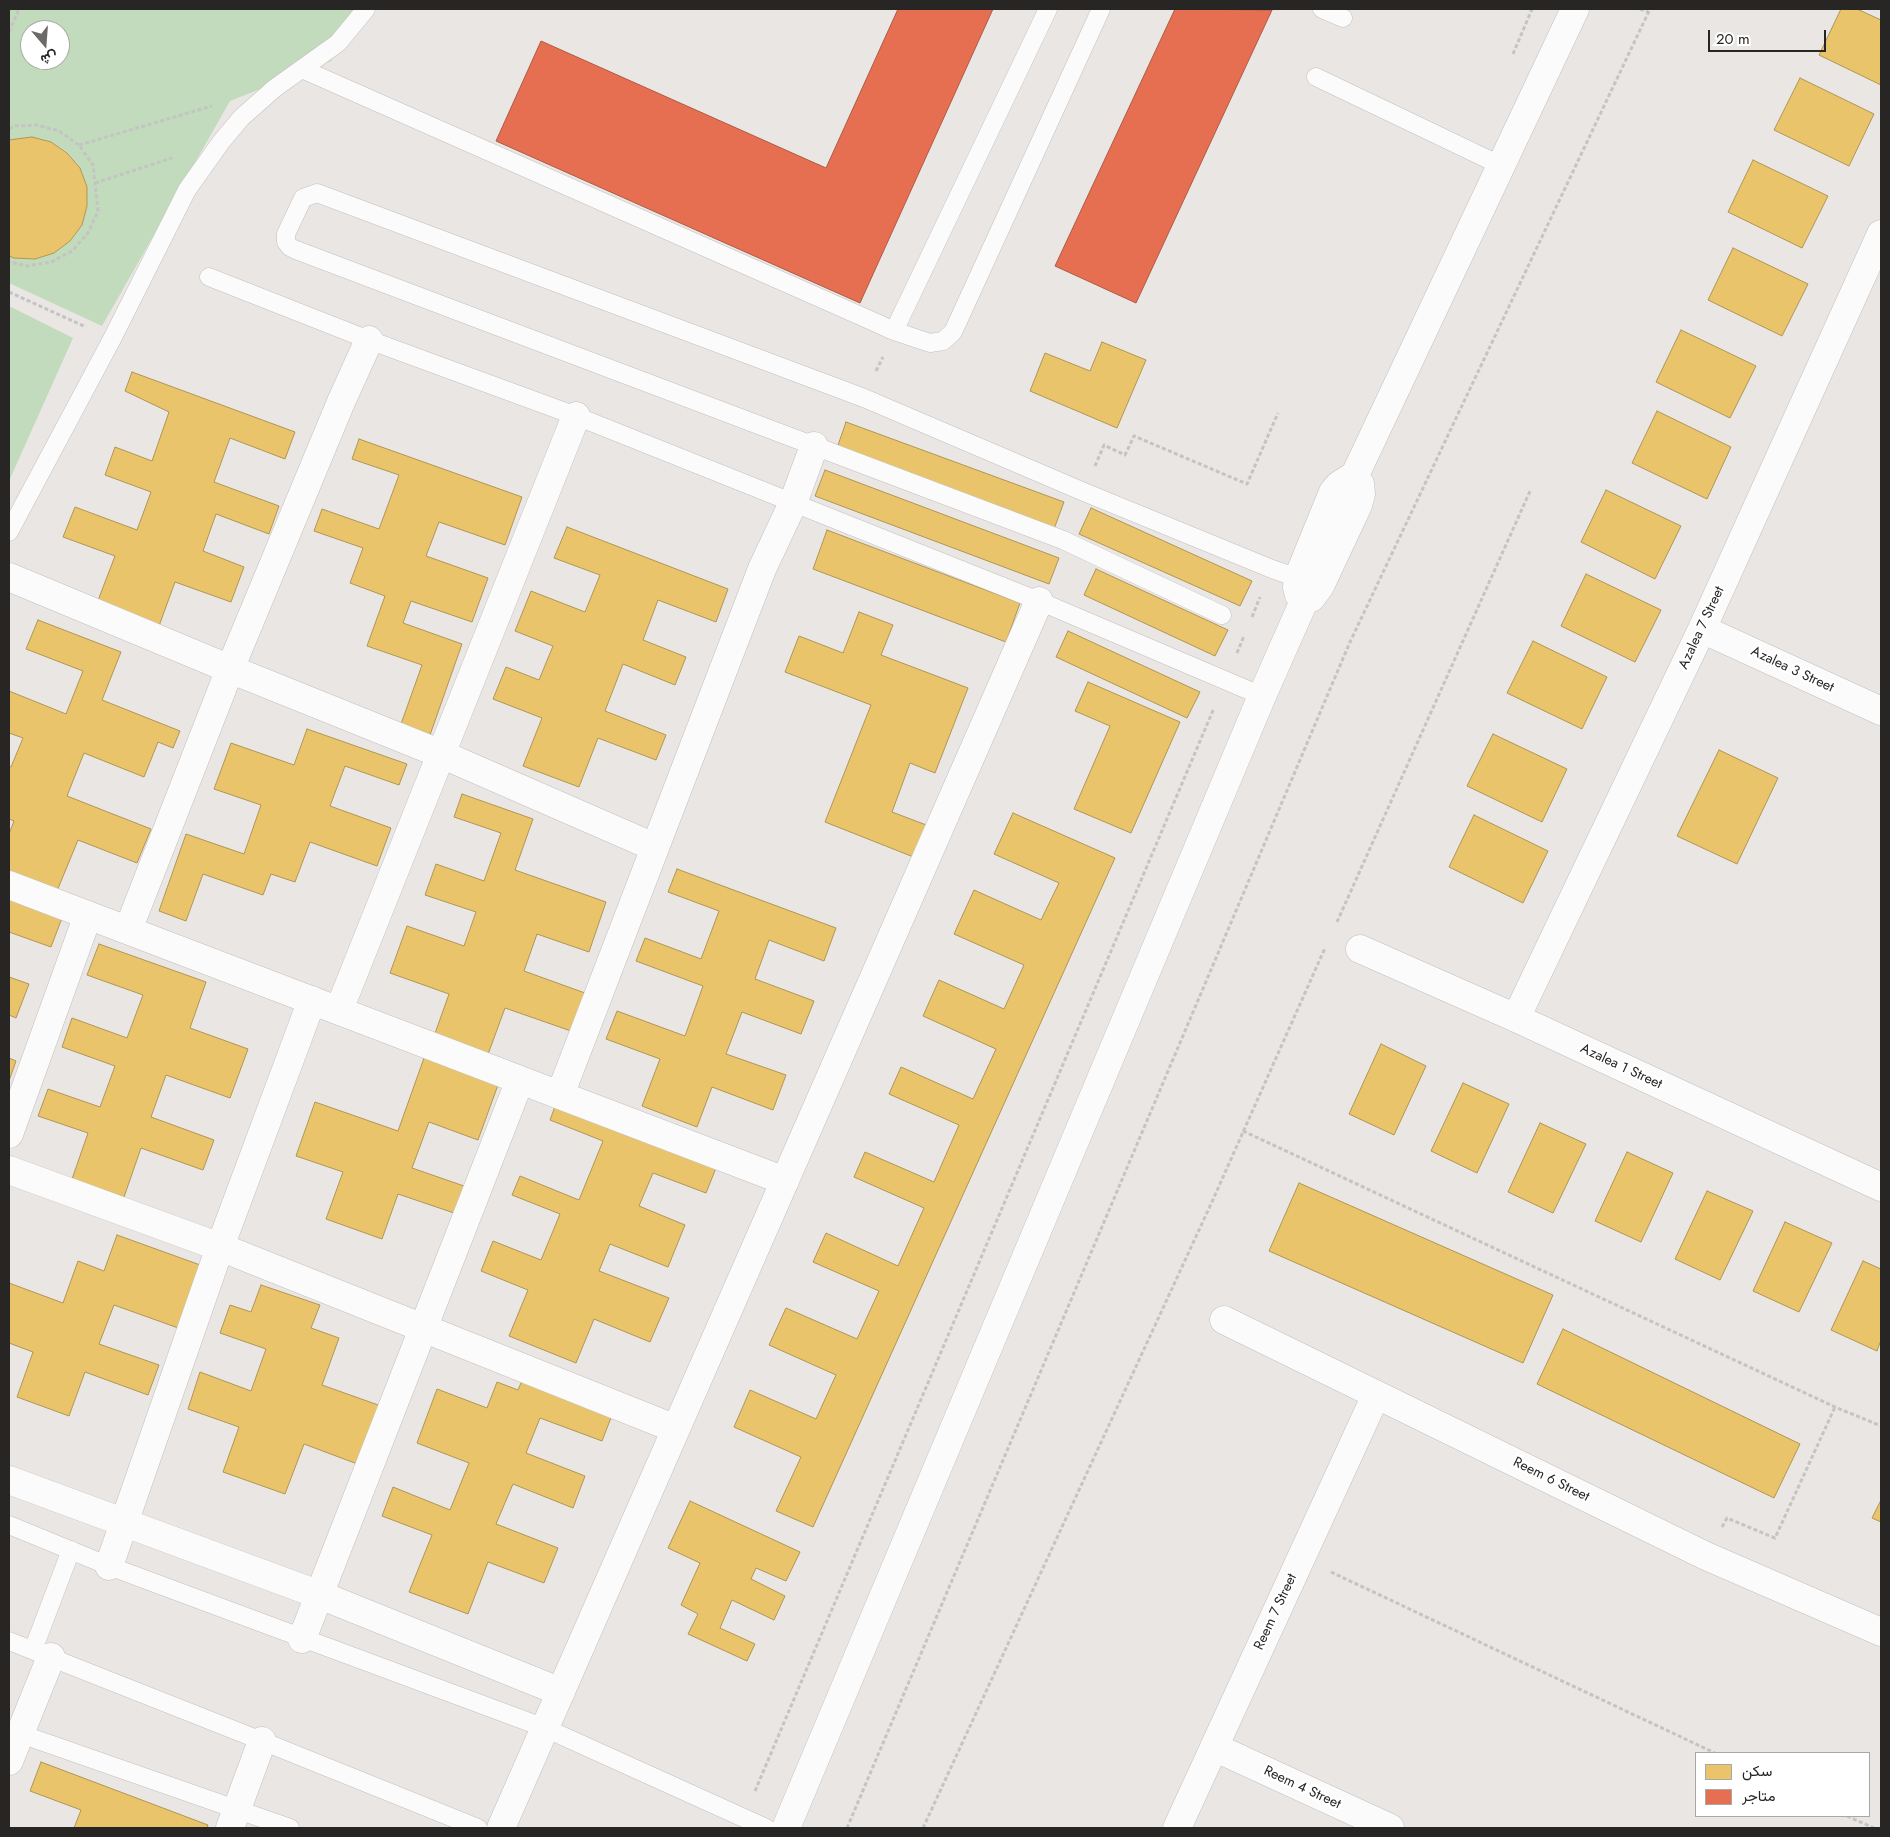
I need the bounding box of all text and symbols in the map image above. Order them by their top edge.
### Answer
north arrow [20,20,70,70]
scale bar [1710,20,1828,52]
text: 20 m [1716,28,1750,50]
text: ش [38,46,60,70]
street label: Azalea 7 Street [1675,584,1729,672]
street label: Azalea 3 Street [1748,643,1836,697]
street label: Azalea 1 Street [1577,1041,1665,1093]
street label: Reem 6 Street [1510,1454,1592,1506]
street label: Reem 7 Street [1251,1571,1301,1653]
legend [1695,1752,1870,1817]
text: سكن [1742,1760,1772,1782]
street label: Reem 4 Street [1261,1763,1343,1813]
text: متاجر [1742,1785,1776,1807]

